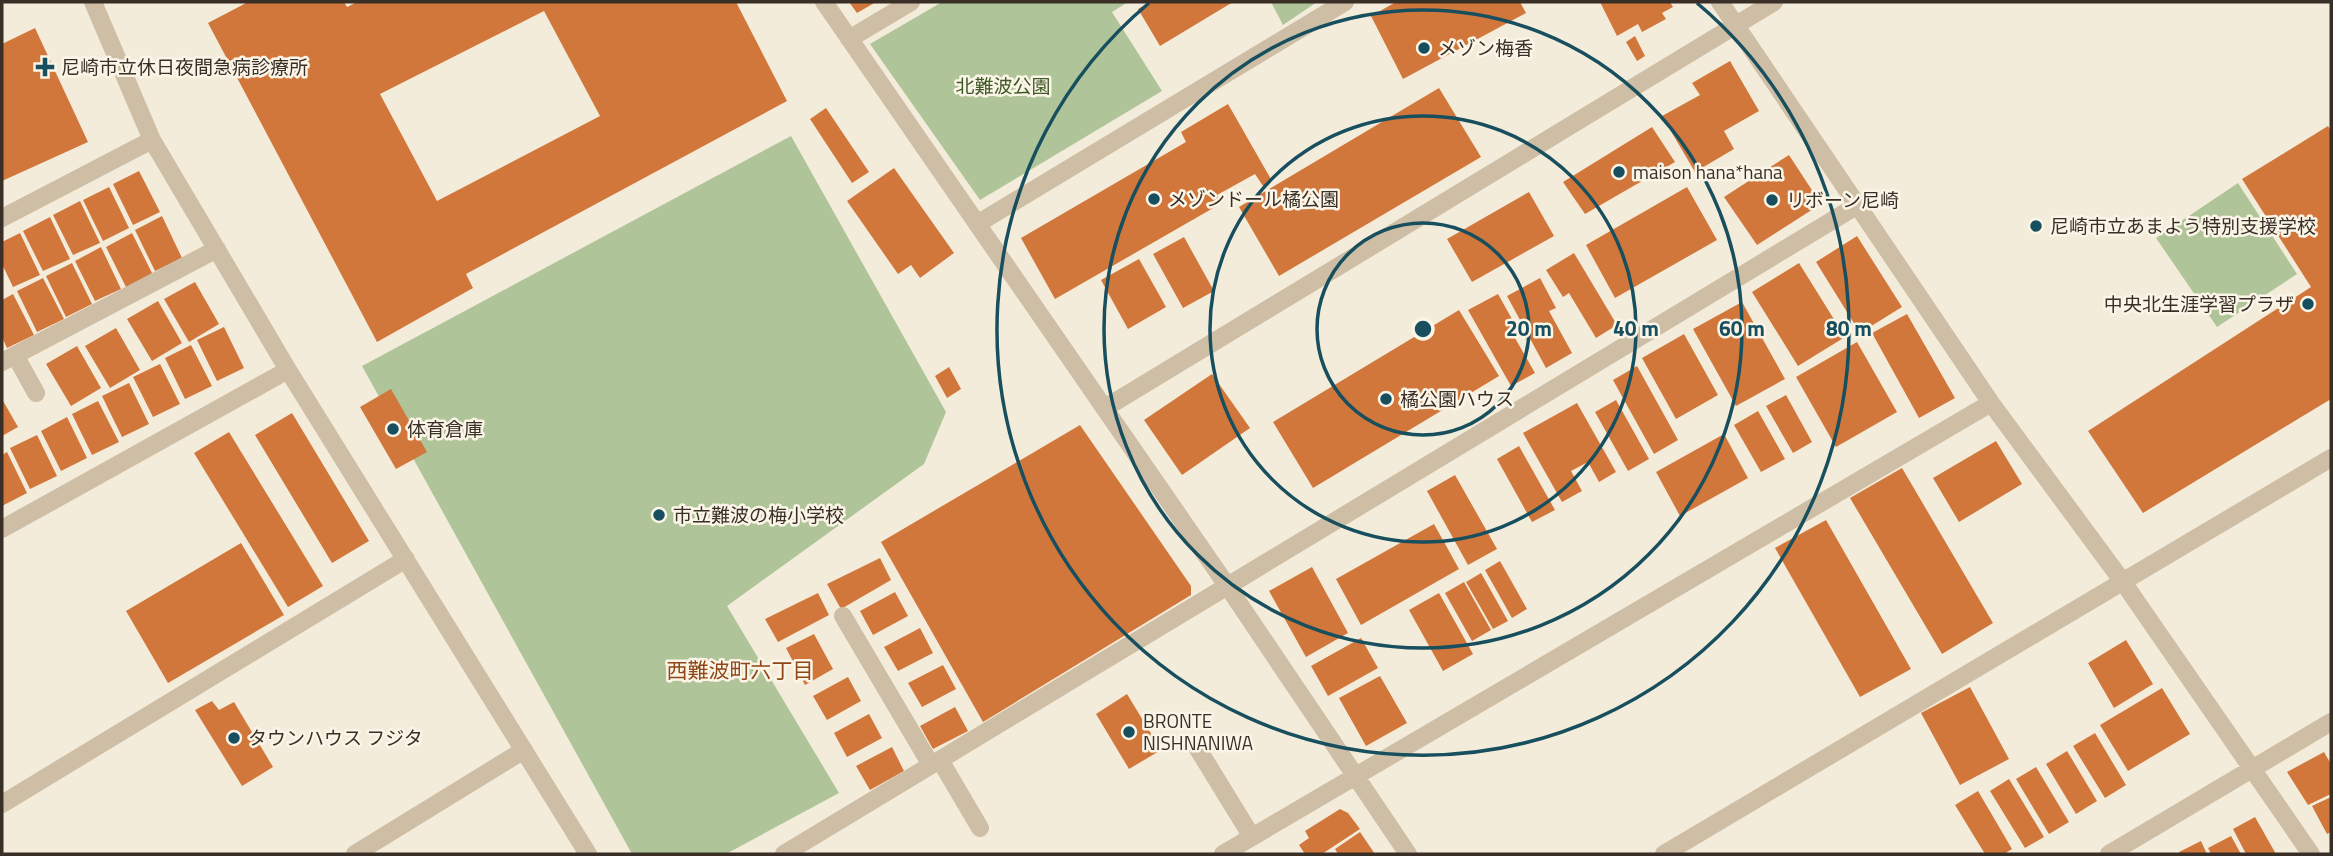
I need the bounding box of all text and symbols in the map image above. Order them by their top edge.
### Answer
place label: メゾン梅香 [1438,33,1533,62]
marker: メゾン梅香 [1416,40,1432,56]
place label: 尼崎市立休日夜間急病診療所 [61,52,308,81]
marker: 尼崎市立休日夜間急病診療所 [35,57,55,77]
park label: 北難波公園 [955,71,1051,100]
place label: maison hana*hana [1633,157,1783,186]
marker: maison hana*hana [1611,164,1627,180]
place label: メゾンドール橘公園 [1168,184,1339,213]
place label: リボーン尼崎 [1786,185,1899,214]
marker: メゾンドール橘公園 [1146,191,1162,207]
marker: リボーン尼崎 [1764,192,1780,208]
place label: 尼崎市立あまよう特別支援学校 [2050,211,2316,240]
marker: 尼崎市立あまよう特別支援学校 [2028,218,2044,234]
place label: 中央北生涯学習プラザ [2104,289,2294,318]
marker: 中央北生涯学習プラザ [2300,296,2316,312]
text: 20 m [1506,312,1552,344]
text: 40 m [1613,312,1659,344]
text: 60 m [1719,312,1765,344]
text: 80 m [1826,312,1872,344]
centre of rings [1411,317,1435,341]
place label: 橘公園ハウス [1400,384,1514,413]
marker: 橘公園ハウス [1378,391,1394,407]
place label: 体育倉庫 [407,414,483,443]
marker: 体育倉庫 [385,421,401,437]
place label: 市立難波の梅小学校 [673,500,844,529]
marker: 市立難波の梅小学校 [651,507,667,523]
district label: 西難波町六丁目 [667,654,814,686]
place label: BRONTE NISHNANIWA [1143,706,1253,757]
place label: タウンハウス フジタ [248,723,423,752]
marker: BRONTE NISHNANIWA [1121,724,1137,740]
marker: タウンハウス フジタ [226,730,242,746]

